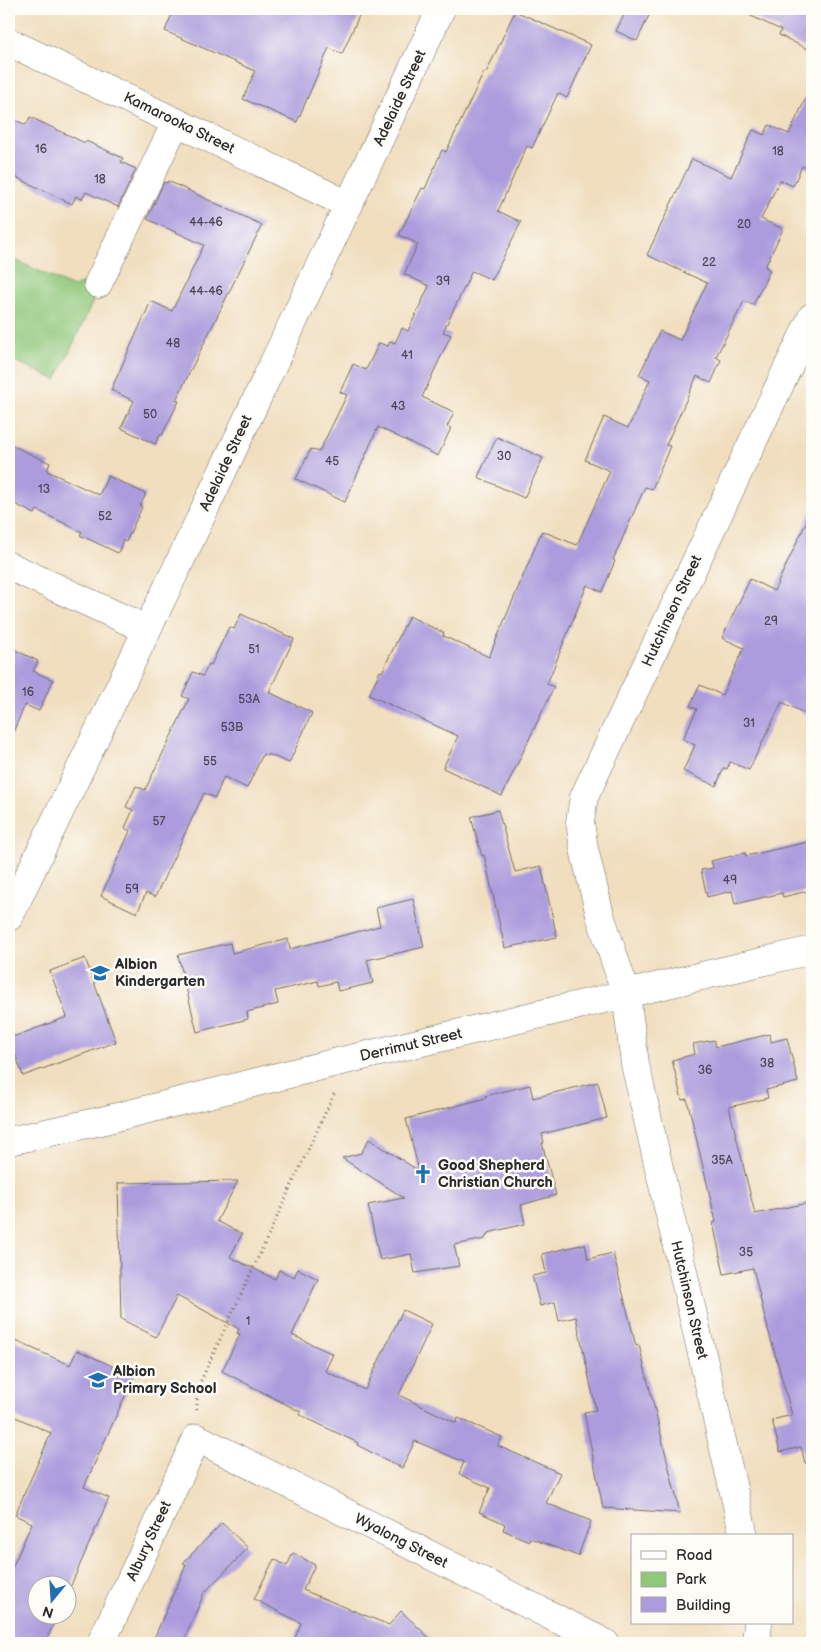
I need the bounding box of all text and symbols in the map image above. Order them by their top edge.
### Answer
street label: Adelaide Street [369,46,431,149]
street label: Kamarooka Street [120,88,238,158]
house number: 16 [35,142,47,157]
house number: 18 [772,144,784,159]
house number: 18 [94,172,106,187]
house number: 44-46 [189,215,223,230]
house number: 20 [737,217,751,232]
house number: 22 [702,255,716,270]
house number: 39 [436,274,450,289]
house number: 44-46 [189,284,223,299]
house number: 48 [166,336,180,351]
house number: 41 [401,348,413,363]
house number: 43 [391,399,405,414]
house number: 50 [143,407,157,422]
street label: Adelaide Street [195,411,257,514]
house number: 30 [497,449,511,464]
house number: 45 [325,454,339,469]
house number: 13 [38,482,50,497]
house number: 52 [98,509,112,524]
street label: Hutchinson Street [638,552,706,670]
house number: 29 [764,614,778,629]
house number: 51 [248,642,260,657]
house number: 16 [22,685,34,700]
house number: 53A [238,692,260,707]
house number: 31 [743,716,755,731]
house number: 53B [221,720,243,735]
house number: 55 [203,754,217,769]
house number: 57 [153,814,165,829]
house number: 49 [723,873,737,888]
house number: 59 [125,882,139,897]
place label: Albion Kindergarten [114,955,205,991]
school or university icon: Albion Kindergarten [89,962,111,984]
street label: Derrimut Street [358,1024,464,1066]
house number: 38 [760,1056,774,1071]
house number: 36 [698,1063,712,1078]
house number: 35A [711,1153,733,1168]
place label: Good Shepherd Christian Church [438,1156,553,1192]
church icon: Good Shepherd Christian Church [412,1163,434,1185]
street label: Hutchinson Street [666,1239,712,1361]
house number: 35 [739,1245,753,1260]
house number: 1 [246,1314,250,1329]
place label: Albion Primary School [112,1362,217,1398]
school or university icon: Albion Primary School [87,1369,109,1391]
street label: Albury Street [122,1498,176,1584]
street label: Wyalong Street [351,1509,451,1573]
legend [631,1534,794,1624]
text: Road [676,1546,712,1565]
text: Park [676,1570,707,1589]
north arrow [28,1574,78,1624]
text: Building [676,1596,731,1615]
text: N [41,1602,56,1622]

